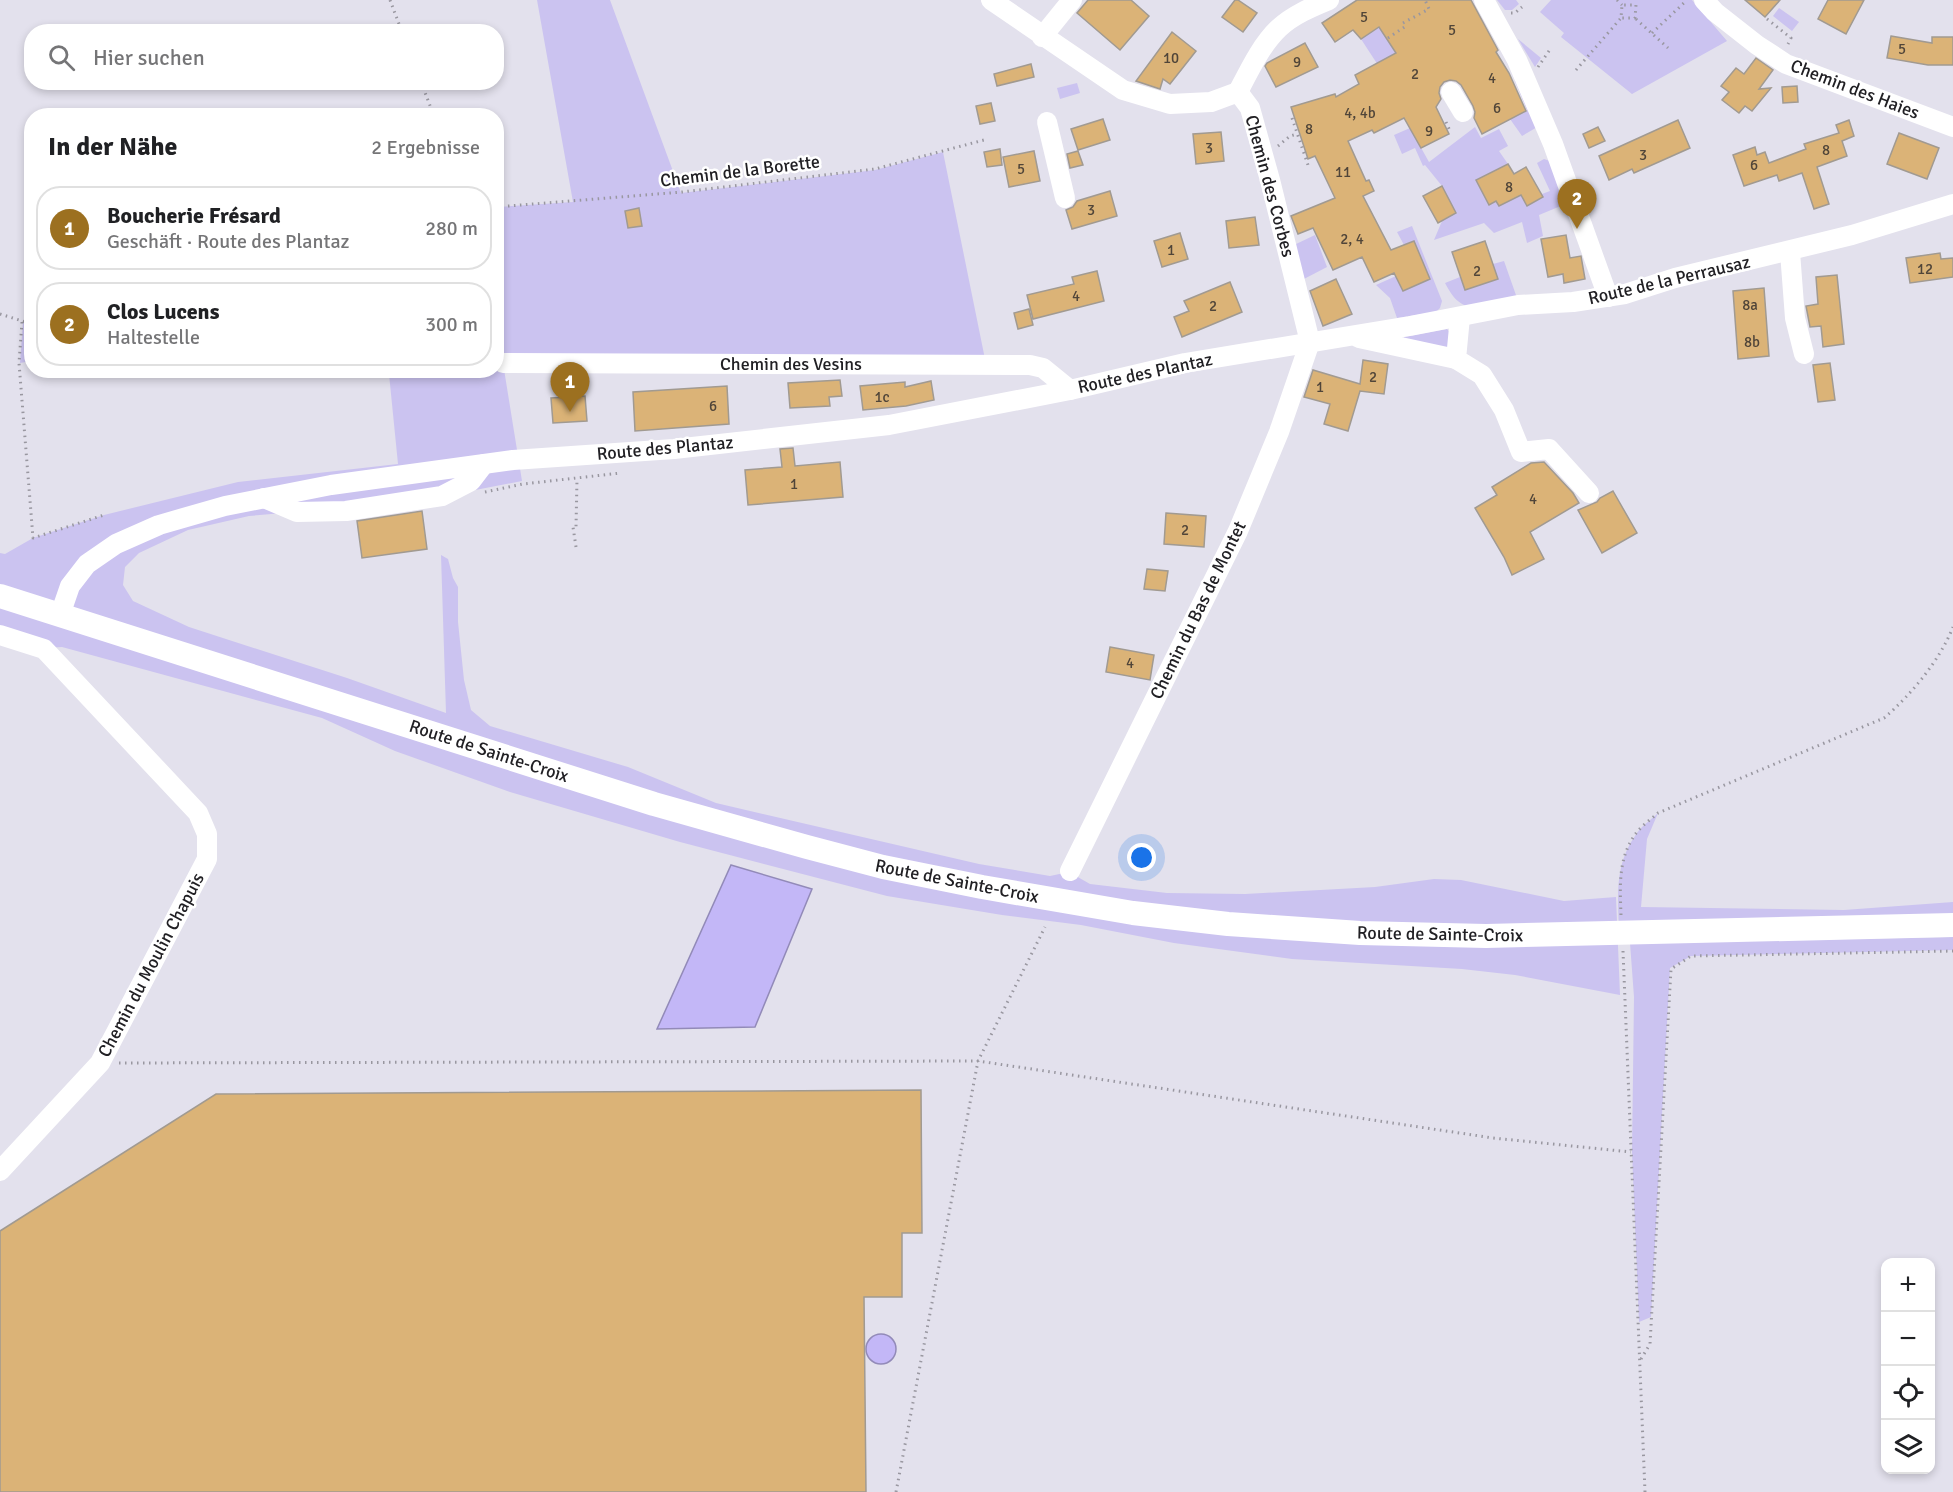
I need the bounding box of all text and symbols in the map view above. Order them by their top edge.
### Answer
house number: 5 [1360,8,1368,26]
house number: 5 [1448,21,1456,39]
search box [24,24,504,90]
house number: 5 [1898,40,1906,58]
icon: search [45,41,78,74]
text: Hier suchen [93,44,205,71]
house number: 10 [1163,49,1179,67]
house number: 9 [1293,53,1301,71]
street label: Chemin des Haies [1788,54,1923,124]
house number: 2 [1411,65,1419,83]
house number: 4 [1488,69,1496,87]
house number: 6 [1493,99,1501,117]
house number: 4, 4b [1344,104,1376,122]
street label: Chemin des Corbes [1240,113,1300,260]
house number: 8 [1305,120,1313,138]
house number: 9 [1425,122,1433,140]
text: In der Nähe [48,131,178,163]
text: 2 Ergebnisse [371,135,480,160]
house number: 3 [1205,139,1213,157]
house number: 8 [1822,141,1830,159]
house number: 3 [1639,146,1647,164]
street label: Chemin de la Borette [659,150,821,192]
house number: 6 [1750,156,1758,174]
house number: 5 [1017,160,1025,178]
house number: 11 [1335,163,1351,181]
house number: 8 [1505,178,1513,196]
pin: 2 [1558,180,1596,229]
house number: 3 [1087,201,1095,219]
text: Boucherie Frésard [107,202,281,229]
text: 1 [64,216,75,241]
text: 280 m [425,216,478,241]
text: Geschäft · Route des Plantaz [107,229,349,254]
house number: 2, 4 [1340,230,1364,248]
house number: 1 [1167,241,1175,259]
street label: Route de la Perrausaz [1586,251,1752,309]
house number: 12 [1917,260,1933,278]
house number: 2 [1473,262,1481,280]
house number: 4 [1072,287,1080,305]
house number: 8a [1742,296,1758,314]
house number: 2 [1209,297,1217,315]
text: Clos Lucens [107,298,219,325]
text: 2 [64,312,75,337]
text: 300 m [425,312,478,337]
text: Haltestelle [107,325,200,350]
house number: 8b [1744,333,1760,351]
street label: Route des Plantaz [1076,348,1214,398]
street label: Chemin des Vesins [720,353,862,375]
pin: 1 [550,362,590,412]
house number: 2 [1369,368,1377,386]
house number: 1 [1316,378,1324,396]
house number: 1c [874,388,890,406]
house number: 6 [709,397,717,415]
street label: Route des Plantaz [596,431,734,465]
house number: 1 [790,475,798,493]
house number: 4 [1529,490,1537,508]
street label: Chemin du Bas de Montet [1145,517,1251,703]
house number: 2 [1181,521,1189,539]
house number: 4 [1126,654,1134,672]
street label: Route de Sainte-Croix [407,715,572,787]
your location [1127,843,1156,872]
street label: Route de Sainte-Croix [873,854,1041,908]
street label: Chemin du Moulin Chapuis [93,869,209,1061]
street label: Route de Sainte-Croix [1357,922,1524,946]
map controls [1881,1258,1935,1474]
button: + [1881,1258,1935,1312]
button: − [1881,1312,1935,1366]
button: locate [1881,1366,1935,1420]
button: layers [1881,1420,1935,1474]

